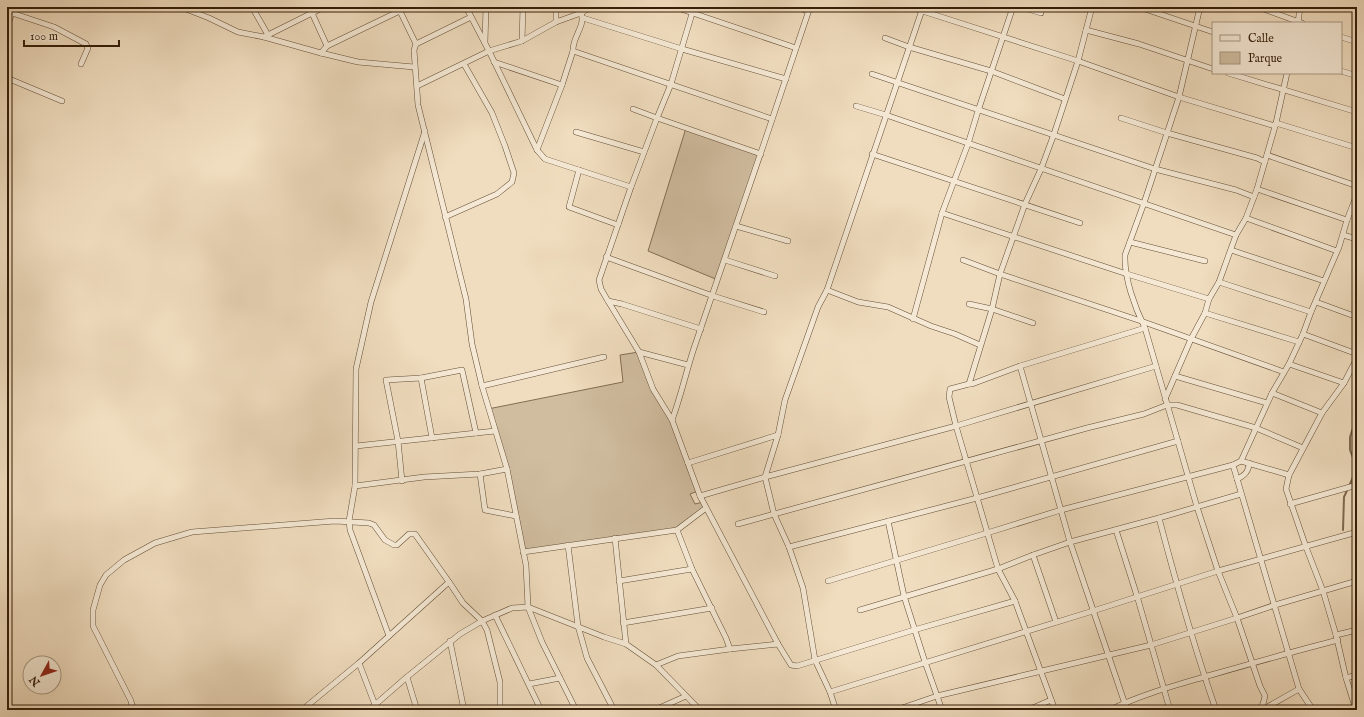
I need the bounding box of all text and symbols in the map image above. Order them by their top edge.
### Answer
scale bar [24,22,119,48]
legend [1212,22,1342,74]
text: 100 m [30,29,58,44]
text: Calle [1248,31,1274,46]
text: Parque [1248,51,1283,67]
north arrow [22,655,62,695]
text: N [26,672,44,690]

